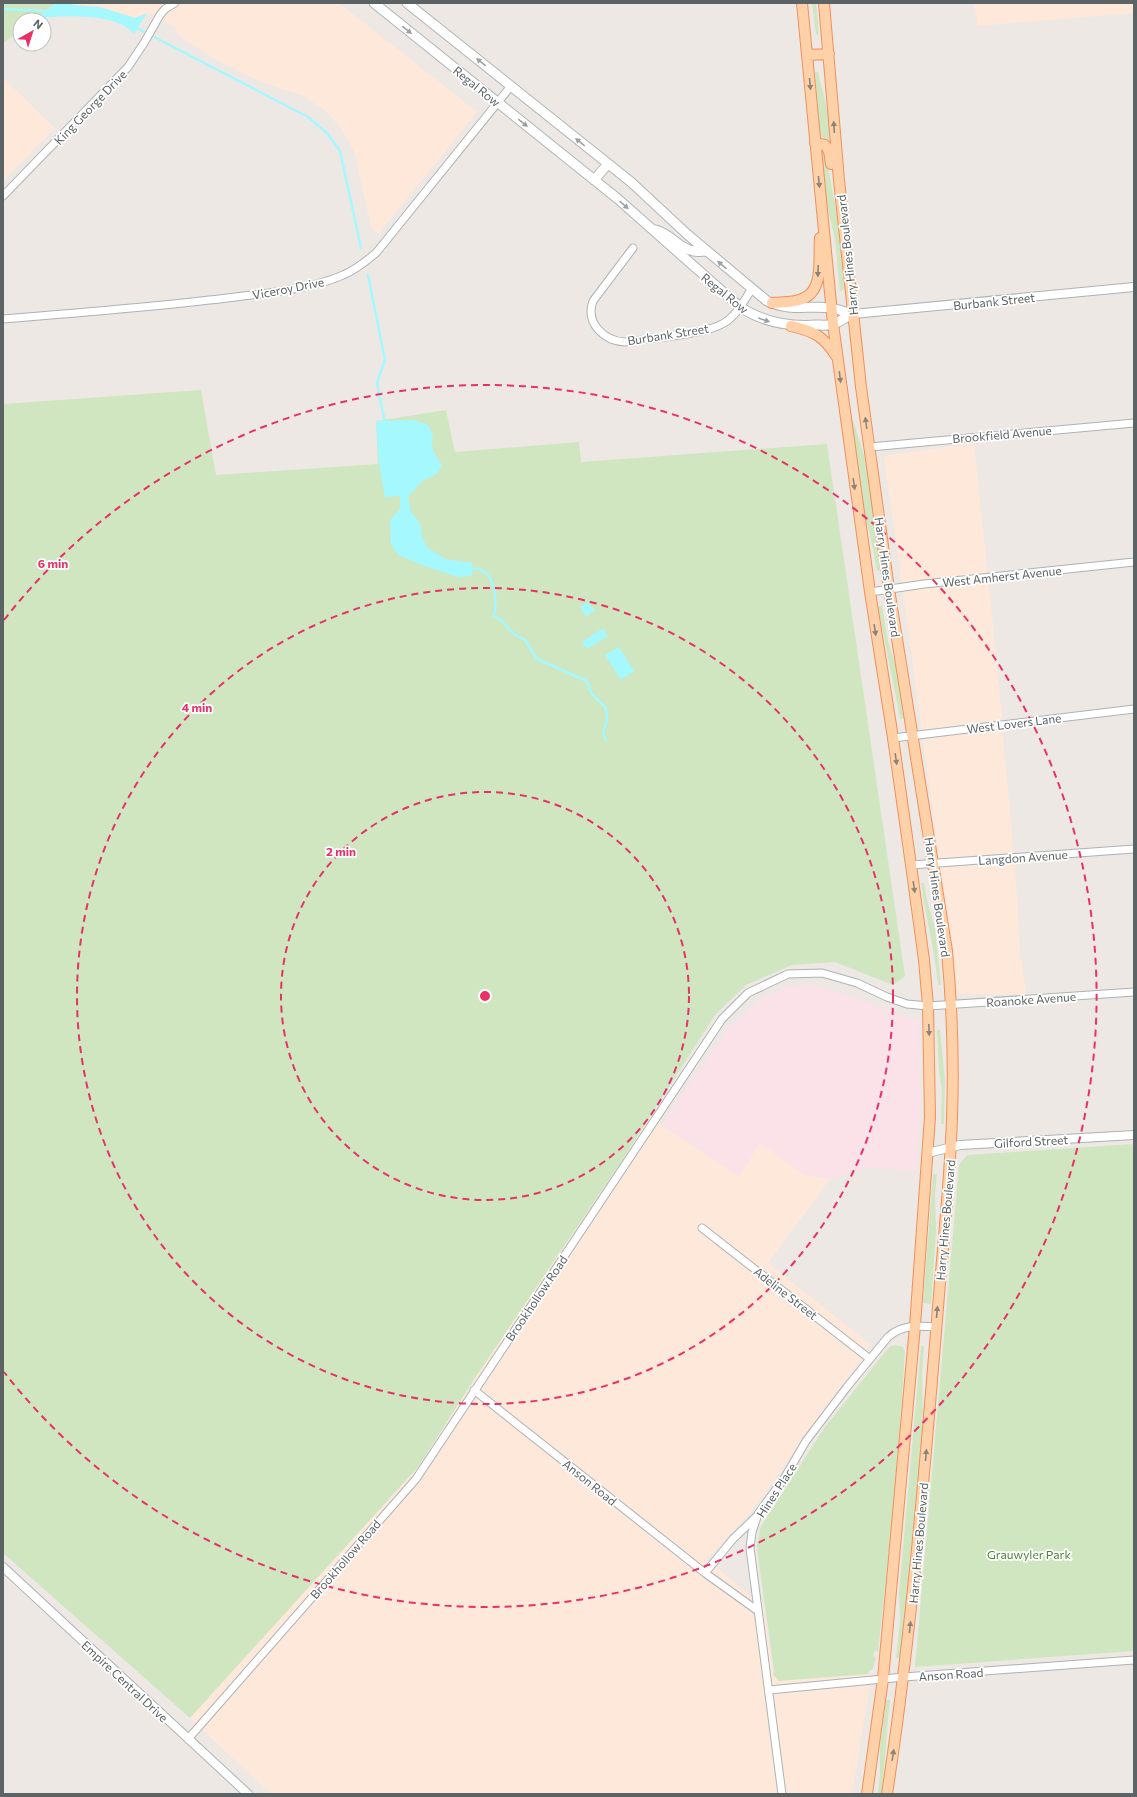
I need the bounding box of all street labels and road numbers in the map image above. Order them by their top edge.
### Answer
street label: Regal Row [451,63,504,109]
street label: King George Drive [51,67,129,147]
street label: Harry Hines Boulevard [834,194,860,316]
street label: Regal Row [699,270,752,316]
street label: Viceroy Drive [251,274,325,302]
street label: Burbank Street [952,290,1036,312]
street label: Burbank Street [626,321,710,347]
street label: Brookfield Avenue [952,423,1052,445]
street label: Harry Hines Boulevard [873,516,903,638]
street label: West Amherst Avenue [942,563,1062,589]
street label: West Lovers Lane [966,710,1062,736]
street label: Harry Hines Boulevard [923,836,953,958]
street label: Langdon Avenue [978,847,1068,867]
street label: Roanoke Avenue [986,989,1076,1009]
street label: Gilford Street [994,1132,1069,1150]
street label: Harry Hines Boulevard [933,1159,957,1281]
street label: Brookhollow Road [502,1252,570,1343]
street label: Adeline Street [751,1264,821,1322]
street label: Anson Road [560,1456,620,1508]
street label: Hines Place [753,1460,799,1520]
street label: Harry Hines Boulevard [906,1482,930,1604]
street label: Brookhollow Road [307,1517,383,1601]
street label: Empire Central Drive [79,1637,171,1725]
street label: Anson Road [918,1665,984,1683]

